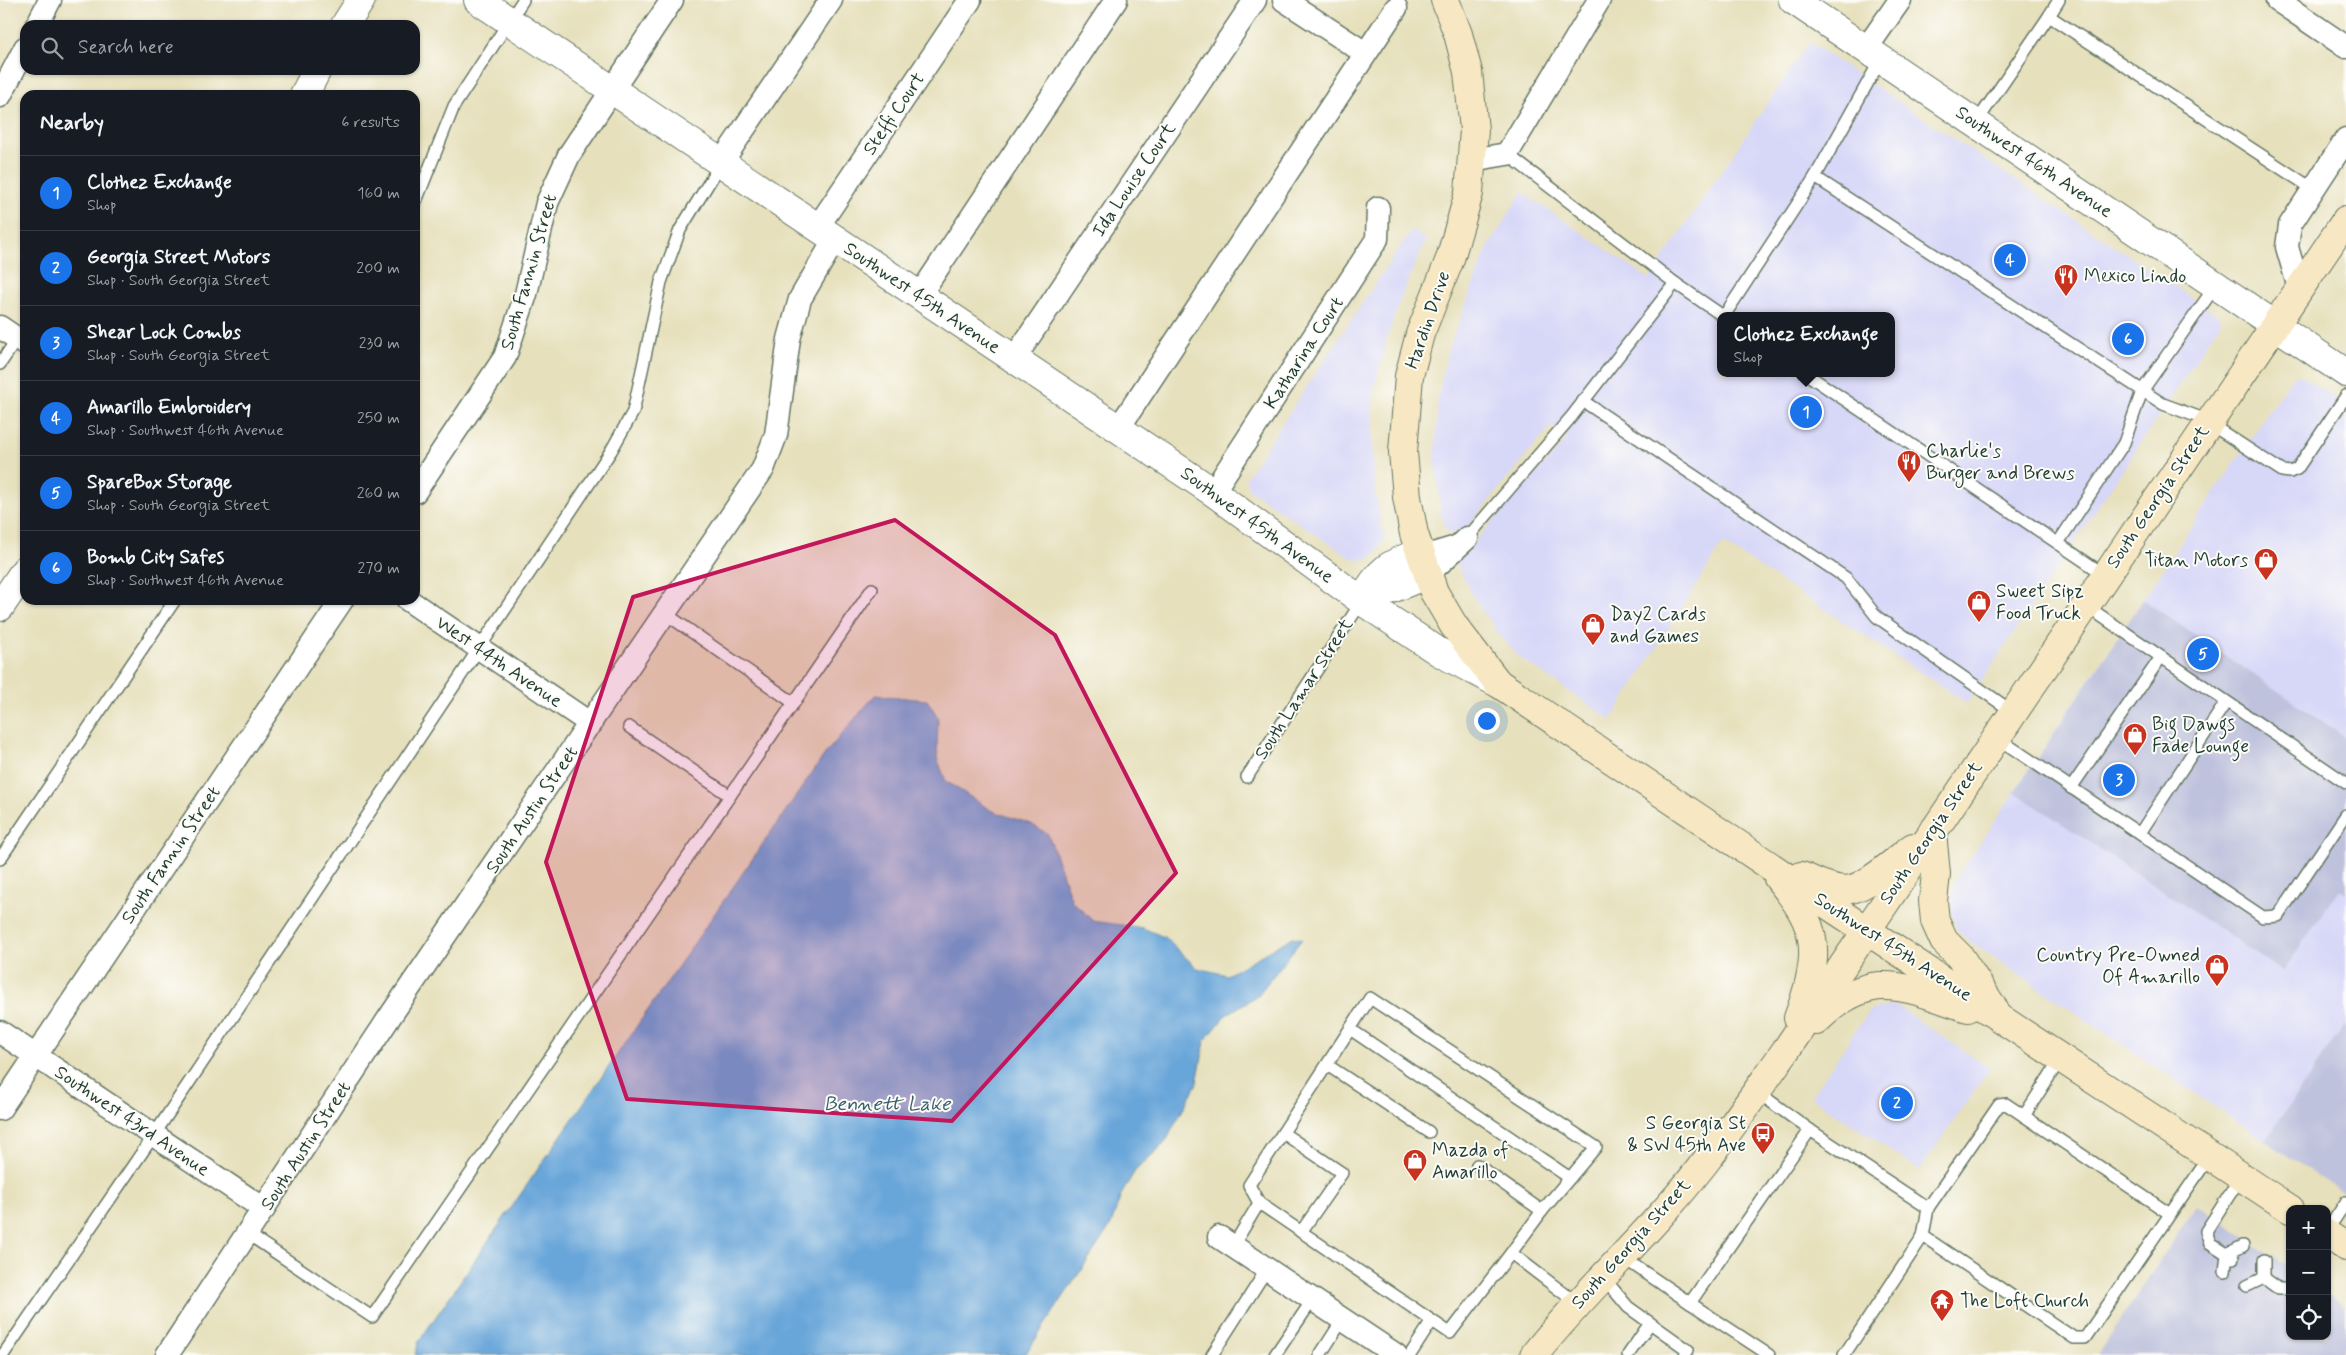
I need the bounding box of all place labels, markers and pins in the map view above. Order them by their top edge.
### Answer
pin: 4 [1994,241,2026,279]
restaurant icon: Mexico Lindo [2053,263,2079,297]
place label: Mexico Lindo [2084,264,2186,289]
pin: 6 [2112,320,2144,358]
pin: 1 [1790,393,1822,431]
place label: Charlie's Burger and Brews [1926,439,2075,488]
restaurant icon: Charlie's Burger and Brews [1896,449,1922,483]
shop icon: Titan Motors [2253,547,2279,581]
place label: Titan Motors [2144,548,2249,573]
place label: Sweet Sipz Food Truck [1996,579,2084,626]
shop icon: Sweet Sipz Food Truck [1966,589,1992,623]
place label: Day2 Cards and Games [1610,602,1707,649]
shop icon: Day2 Cards and Games [1580,612,1606,646]
pin: 5 [2187,635,2219,673]
place label: Big Dawgs Fade Lounge [2152,712,2249,762]
shop icon: Big Dawgs Fade Lounge [2122,722,2148,756]
pin: 3 [2103,761,2135,799]
place label: Country Pre-Owned Of Amarillo [2036,943,2200,990]
shop icon: Country Pre-Owned Of Amarillo [2204,953,2230,987]
pin: 2 [1881,1084,1913,1122]
place label: S Georgia St & SW 45th Ave [1627,1111,1746,1158]
bus stop icon: S Georgia St & SW 45th Ave [1750,1121,1776,1155]
place label: Mazda of Amarillo [1432,1138,1509,1185]
shop icon: Mazda of Amarillo [1402,1148,1428,1182]
temple icon: The Loft Church [1929,1288,1955,1322]
place label: The Loft Church [1960,1289,2089,1314]

